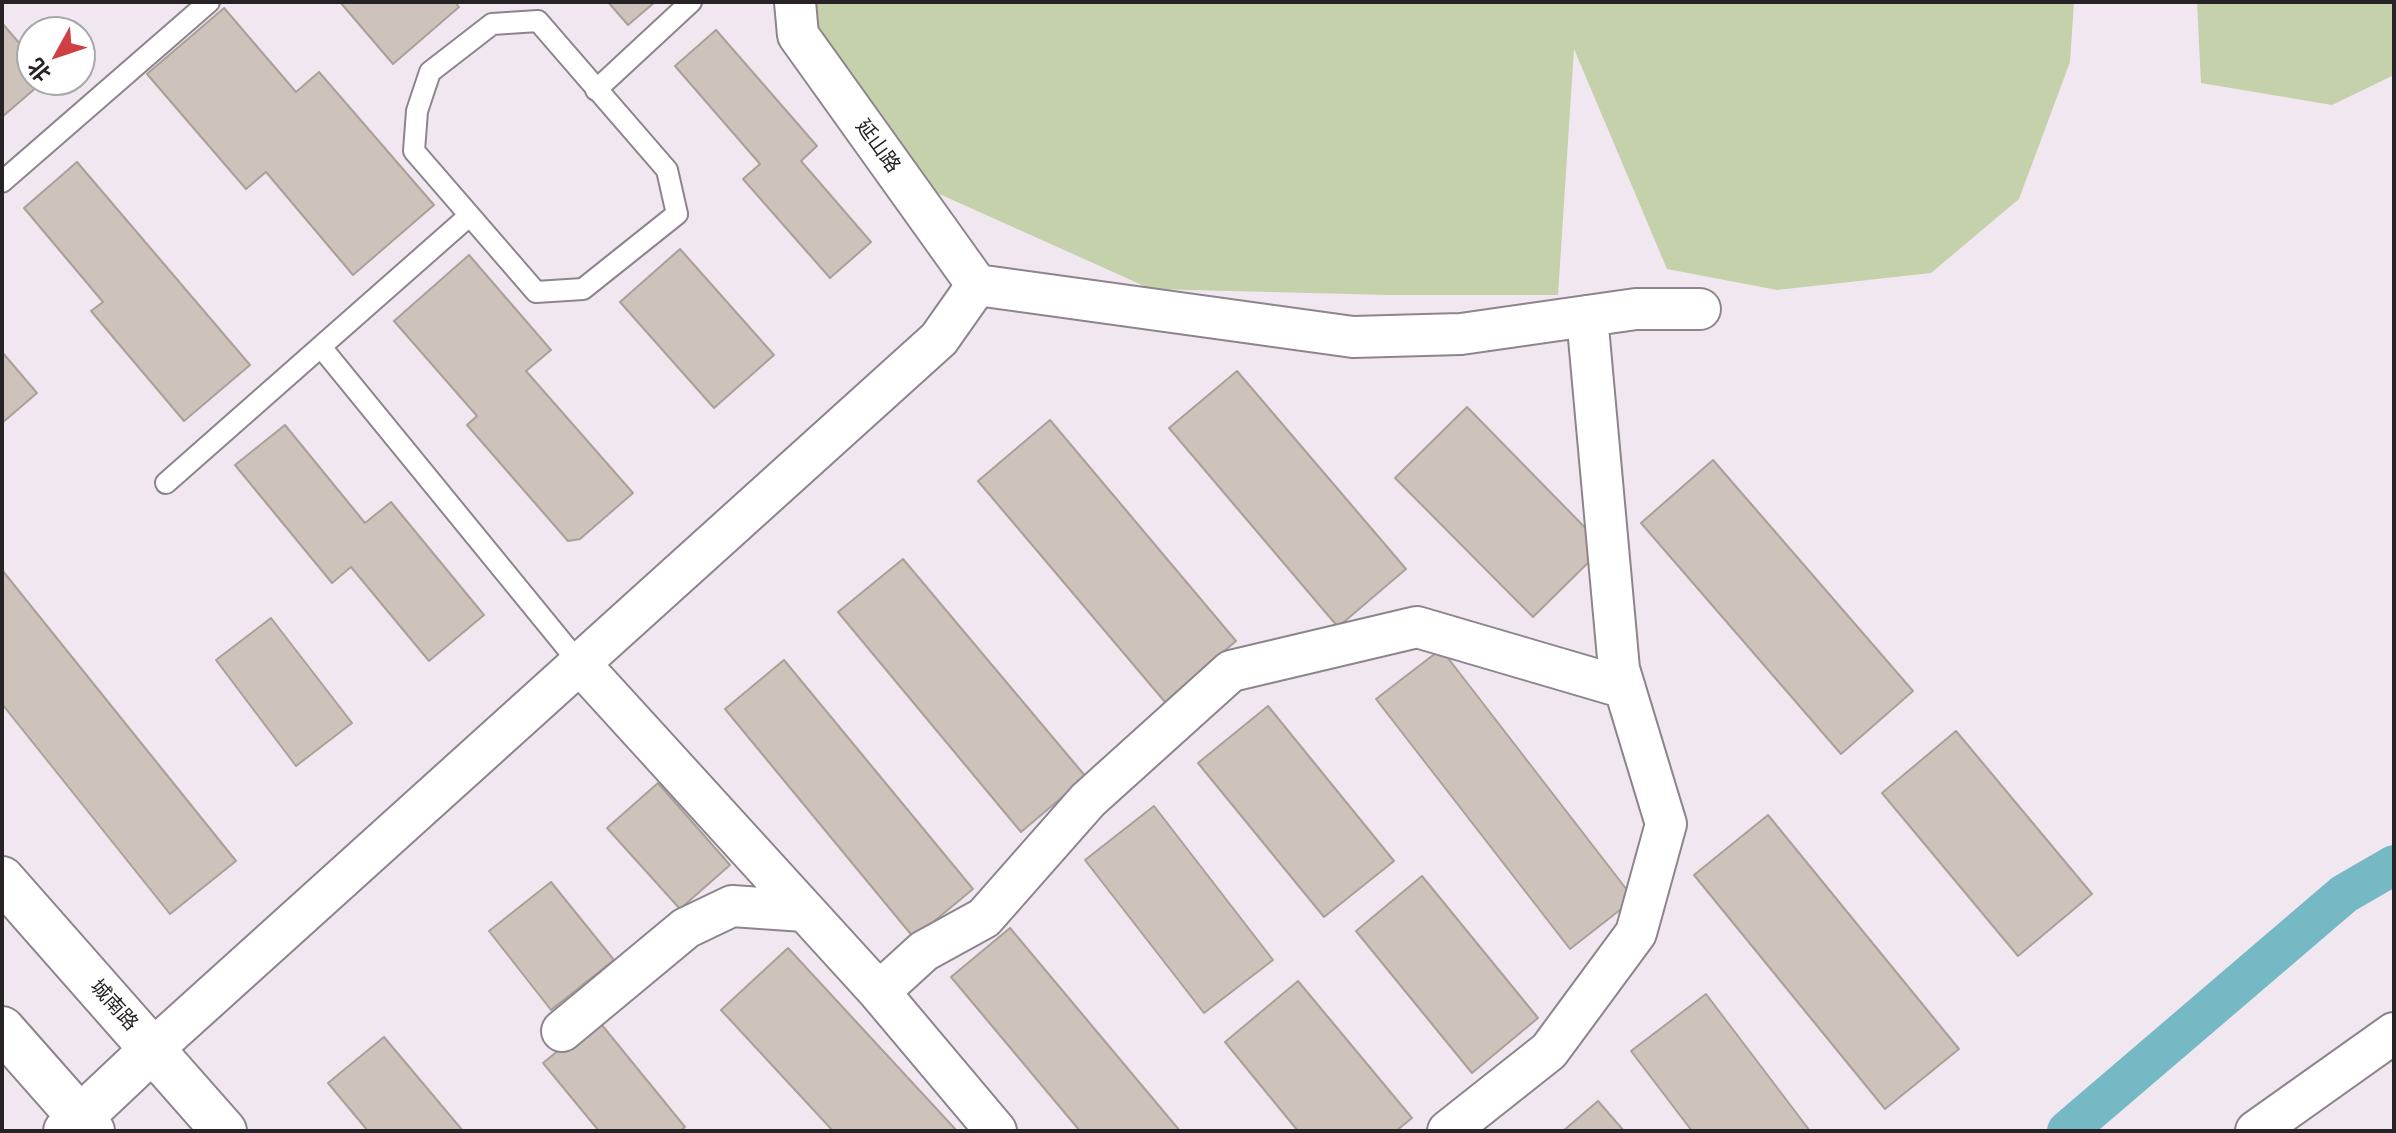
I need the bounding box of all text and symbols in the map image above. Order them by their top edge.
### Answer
north arrow [16,16,96,96]
text: 北 [22,53,56,87]
street label: 延山路 [851,115,905,177]
street label: 城南路 [85,975,143,1035]

